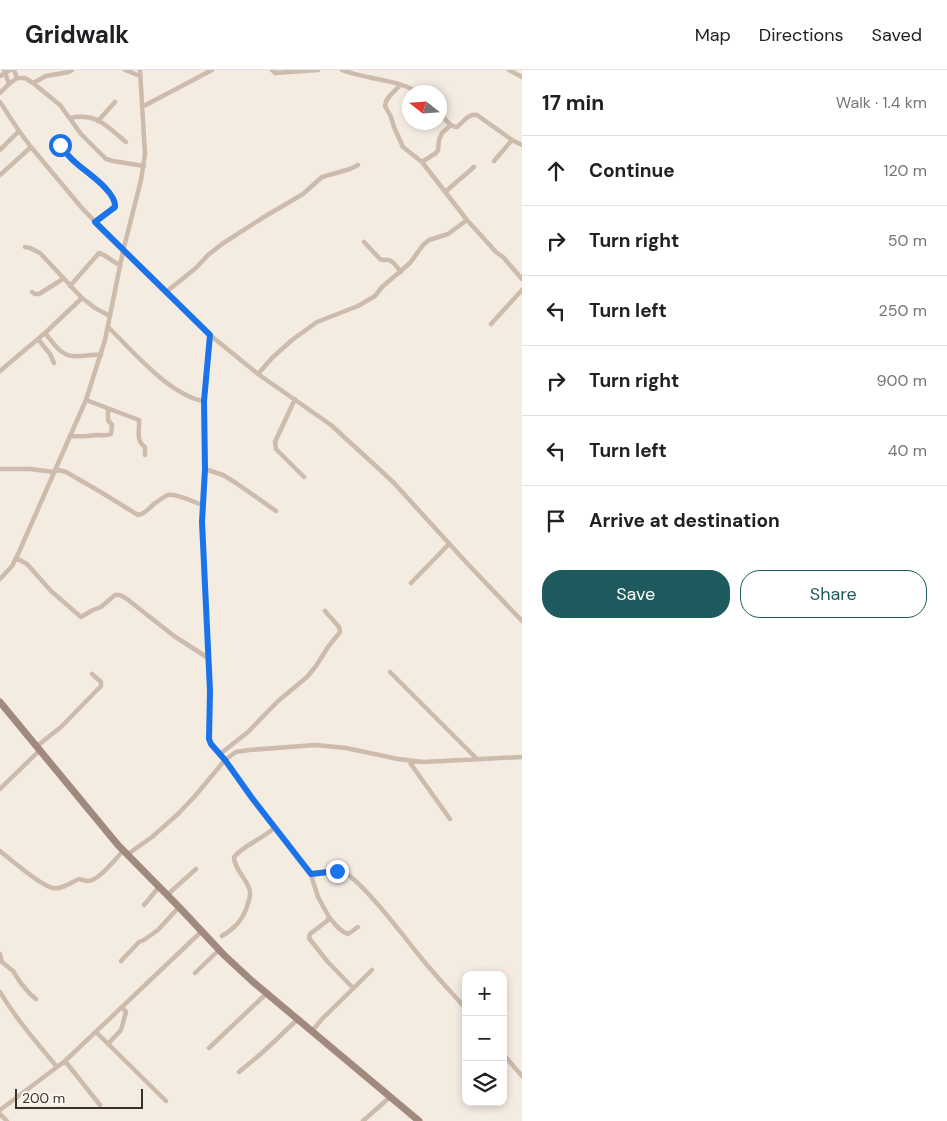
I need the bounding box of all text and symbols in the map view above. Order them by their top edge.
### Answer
text: Gridwalk [25,19,129,50]
text: Map [695,23,731,47]
text: Directions [759,23,844,47]
text: Saved [872,23,922,47]
north arrow [402,85,447,130]
text: 17 min [542,89,604,117]
text: Walk · 1.4 km [836,92,927,113]
route start [49,134,72,157]
icon: ahead [542,157,570,185]
text: Continue [589,158,675,183]
text: 120 m [883,160,927,181]
icon: right [542,227,570,255]
text: Turn right [589,228,679,253]
text: 50 m [888,230,927,251]
icon: left [542,297,570,325]
text: Turn left [589,298,667,323]
text: 250 m [879,300,927,321]
icon: right [542,367,570,395]
text: Turn right [589,368,679,393]
text: 900 m [877,370,927,391]
icon: left [542,437,570,465]
text: Turn left [589,438,667,463]
text: 40 m [888,440,927,461]
icon: arrive [542,507,570,535]
text: Arrive at destination [589,508,780,533]
button: Save [542,570,730,618]
button: Share [740,570,927,618]
route end [326,860,349,883]
map controls [462,971,507,1106]
button: + [462,971,507,1016]
button: − [462,1016,507,1061]
button: layers [462,1061,507,1106]
scale bar [15,1086,142,1109]
text: 200 m [22,1089,65,1107]

